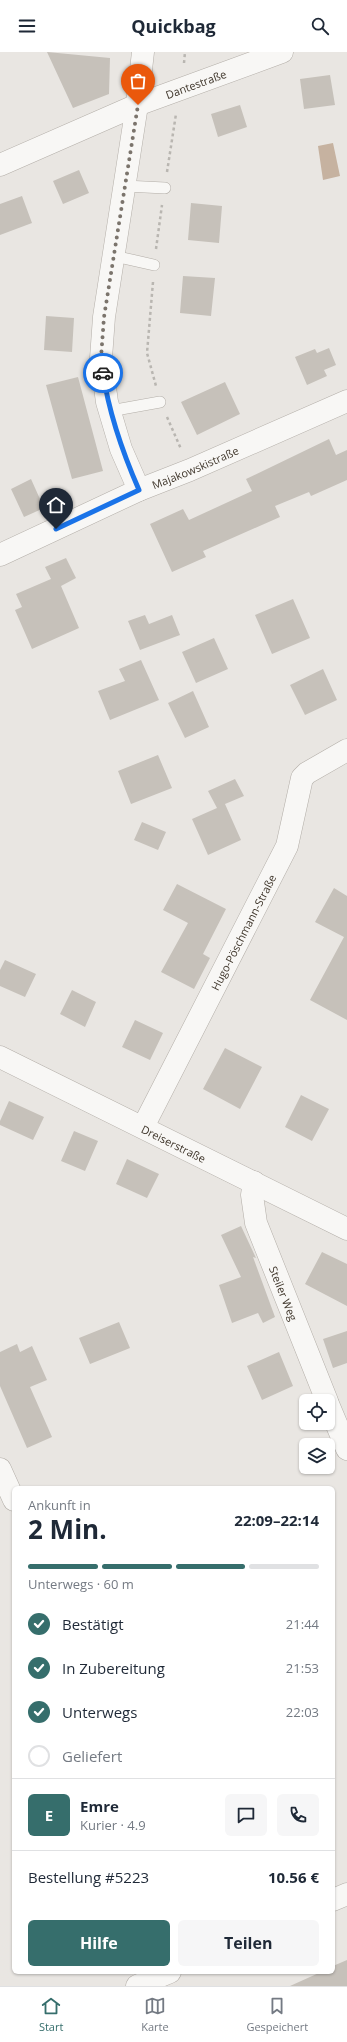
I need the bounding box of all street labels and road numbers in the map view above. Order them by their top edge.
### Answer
street label: Dantestraße [163,66,228,102]
street label: Majakowskistraße [150,442,241,492]
street label: Hugo-Pöschmann-Straße [207,871,279,993]
street label: Dreiserstraße [139,1121,209,1165]
street label: Steiler Weg [266,1264,302,1323]

